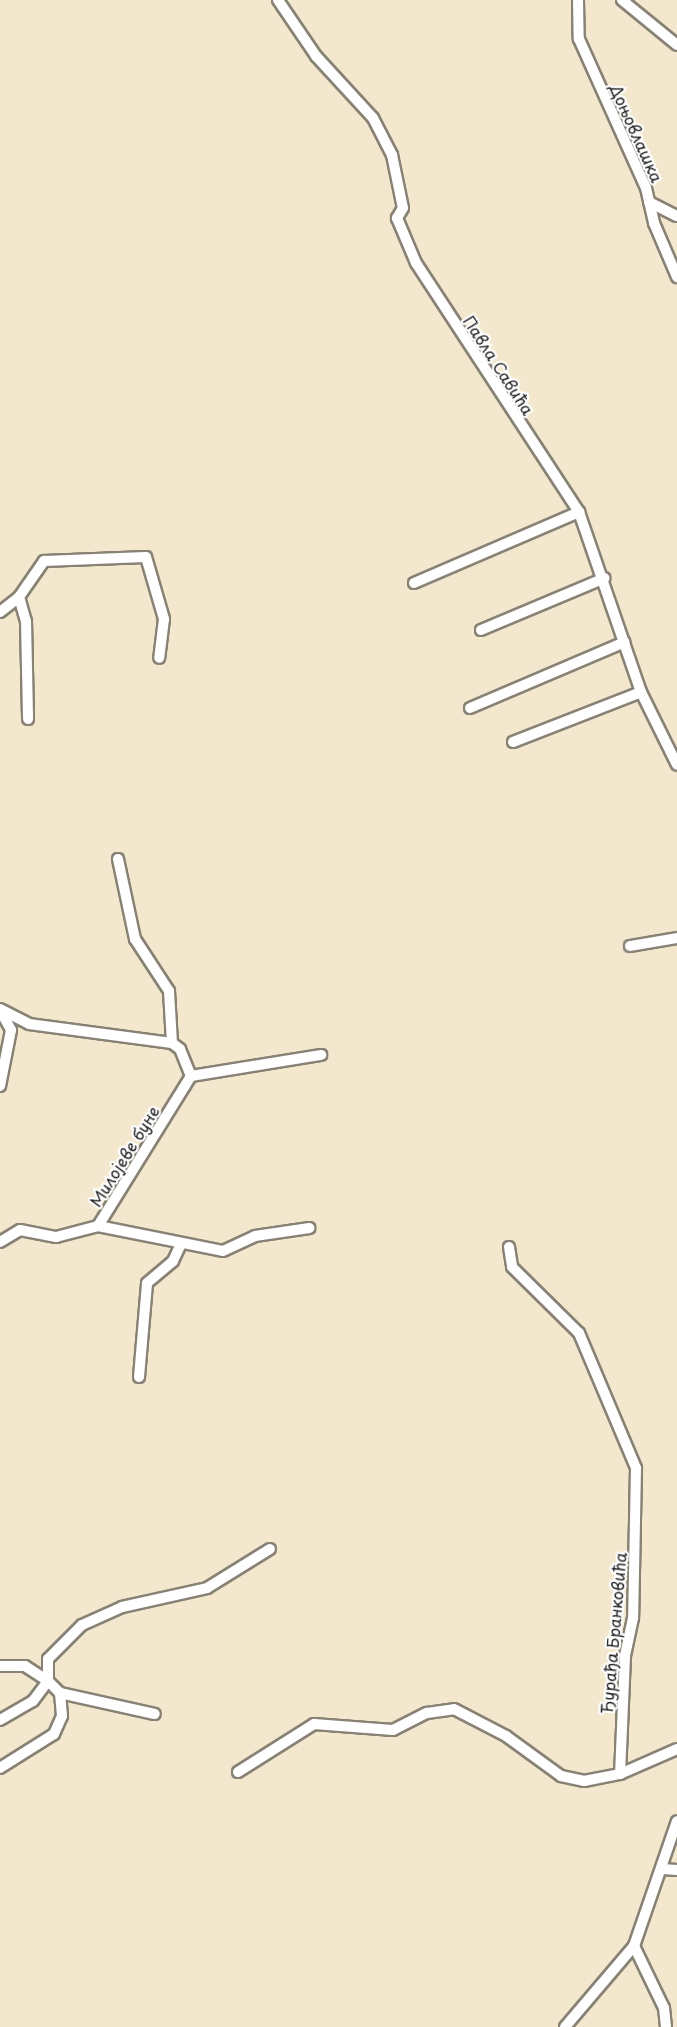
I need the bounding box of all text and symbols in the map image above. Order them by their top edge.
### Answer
street label: Доњовлашка [607,81,667,185]
street label: Павла Савића [460,312,538,418]
street label: Милојеве буне [85,1102,163,1210]
street label: Ђурађа Бранковића [596,1551,630,1715]

